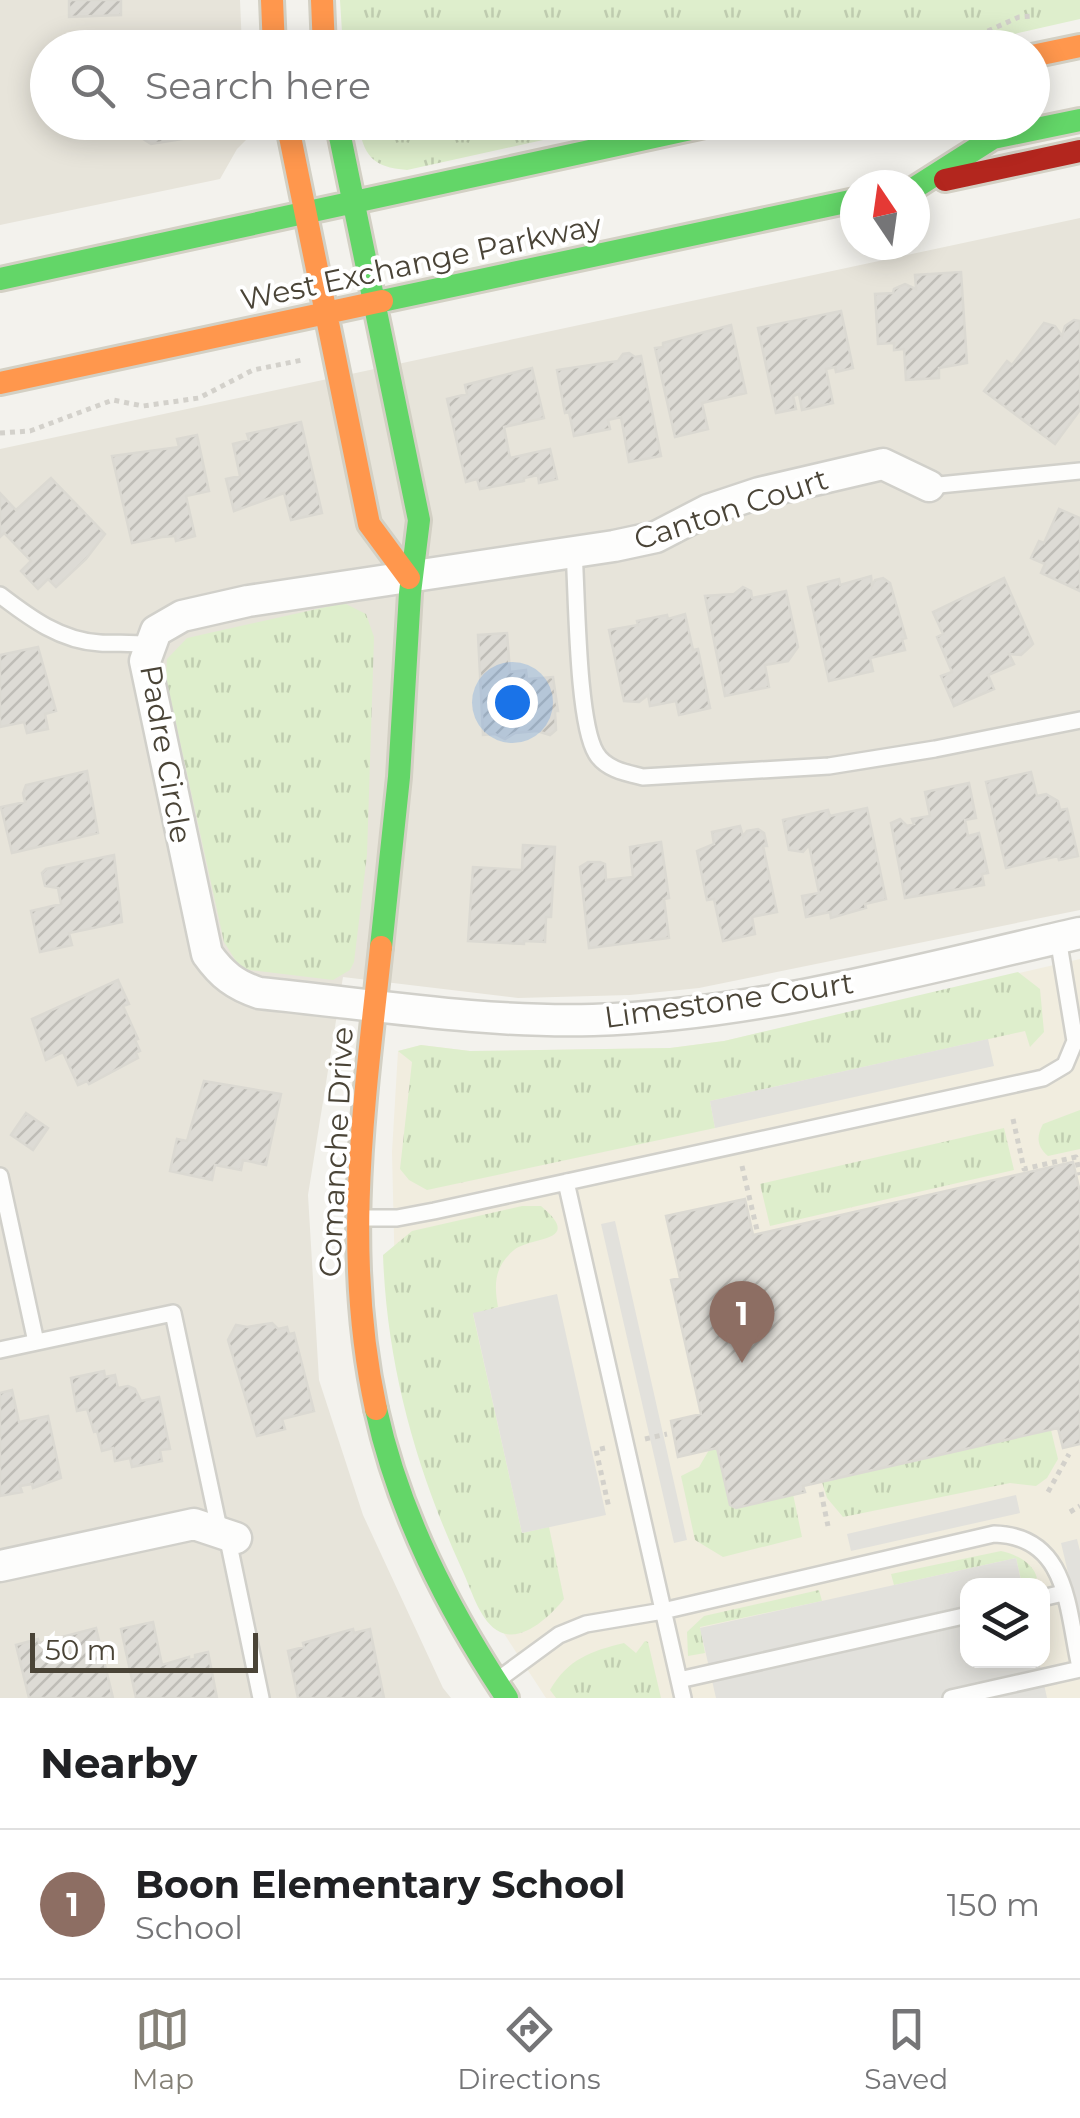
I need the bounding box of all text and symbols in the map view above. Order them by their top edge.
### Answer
search box [30,30,1050,140]
icon: search [65,58,120,113]
text: Search here [145,62,371,109]
north arrow [840,170,930,260]
street label: West Exchange Parkway [237,206,606,318]
street label: Canton Court [629,460,833,558]
street label: Padre Circle [132,662,200,846]
your location [487,677,538,728]
street label: Limestone Court [602,964,856,1036]
street label: Comanche Drive [311,1026,361,1278]
pin: 1 [710,1280,774,1363]
map controls [960,1578,1050,1668]
button: layers [960,1578,1050,1668]
scale bar [30,1628,258,1672]
text: 50 m [45,1633,116,1667]
text: Nearby [40,1737,197,1789]
text: Boon Elementary School [135,1861,625,1908]
text: 1 [66,1885,79,1924]
text: 150 m [947,1885,1040,1924]
text: School [135,1908,243,1947]
tab: Map [132,2002,194,2096]
tab: Directions [457,2002,601,2096]
tab: Saved [864,2002,948,2096]

